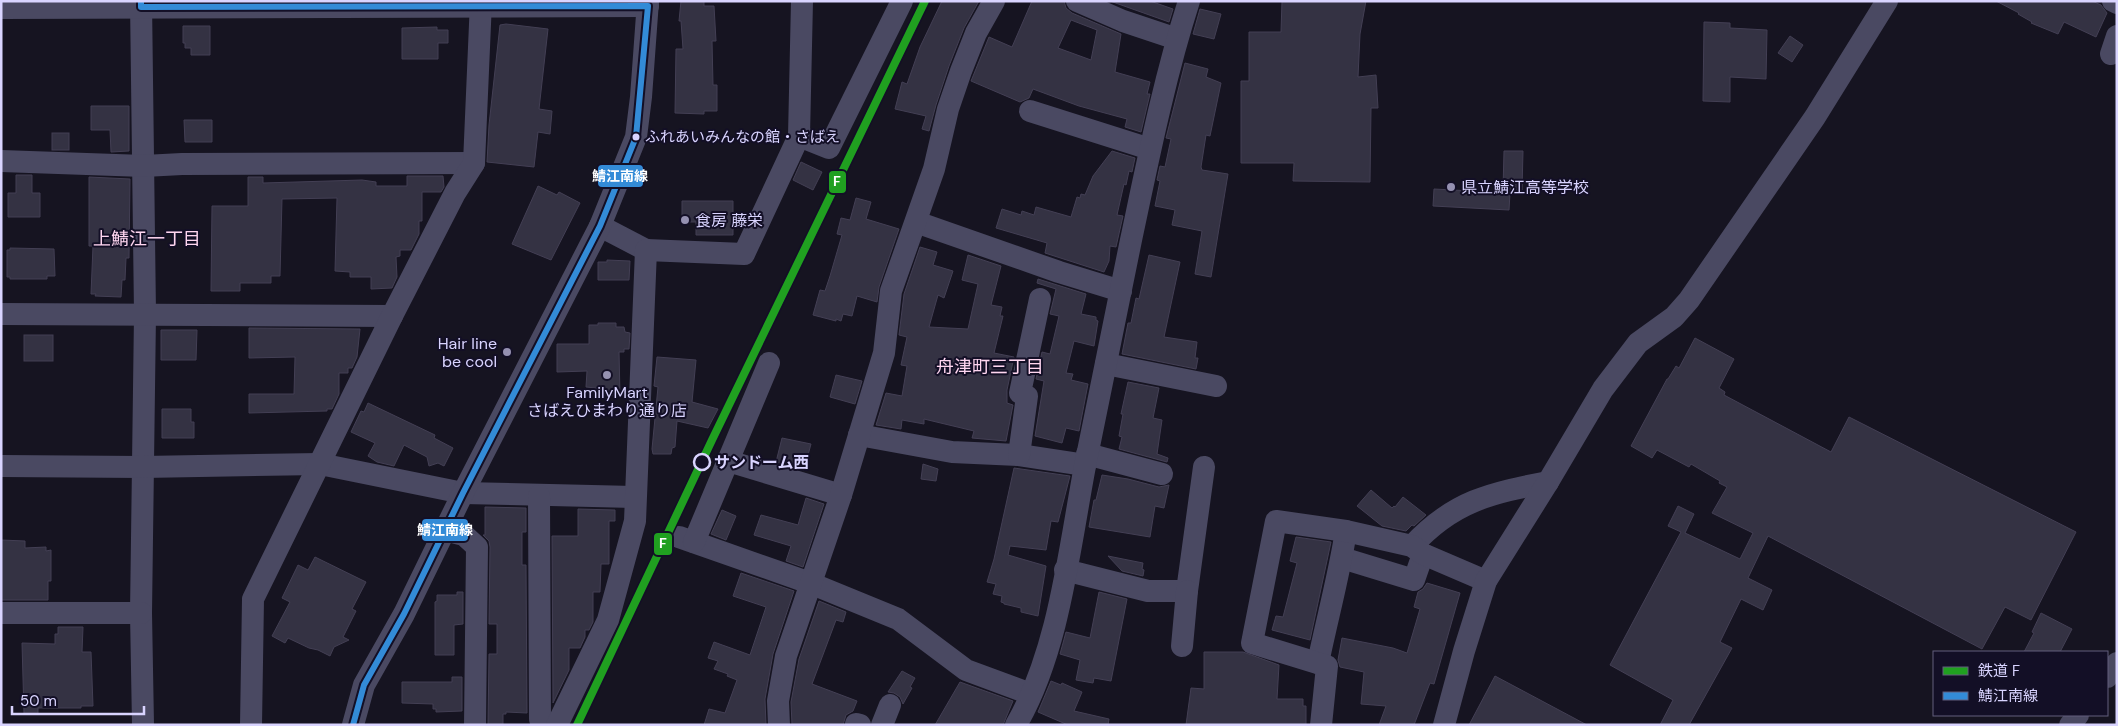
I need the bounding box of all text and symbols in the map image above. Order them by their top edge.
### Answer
place label: ふれあいみんなの館・さばえ [645,127,840,147]
marker: ふれあいみんなの館・さばえ [631,132,641,142]
line badge: 鯖江南線 [597,164,644,188]
text: 鯖江南線 [592,167,648,185]
line badge: F [828,170,847,194]
text: F [833,172,841,190]
place label: 県立鯖江高等学校 [1461,177,1589,198]
marker: 県立鯖江高等学校 [1445,181,1457,193]
place label: 食房 藤栄 [695,210,763,231]
marker: 食房 藤栄 [679,214,691,226]
district label: 上鯖江一丁目 [93,227,201,251]
place label: Hair line be cool [438,333,497,372]
marker: Hair line be cool [501,346,513,358]
district label: 舟津町三丁目 [936,355,1044,379]
marker: FamilyMart さばえひまわり通り店 [601,369,613,381]
place label: FamilyMart さばえひまわり通り店 [527,382,687,421]
place label: サンドーム西 [714,452,810,473]
marker: サンドーム西 [693,453,711,471]
line badge: 鯖江南線 [421,518,469,542]
text: 鯖江南線 [417,521,473,539]
line badge: F [653,532,673,556]
text: F [659,534,667,552]
legend [1933,651,2108,716]
text: 鉄道 F [1978,661,2020,681]
scale bar [12,684,145,716]
text: 鯖江南線 [1978,686,2038,706]
text: 50 m [20,691,57,711]

